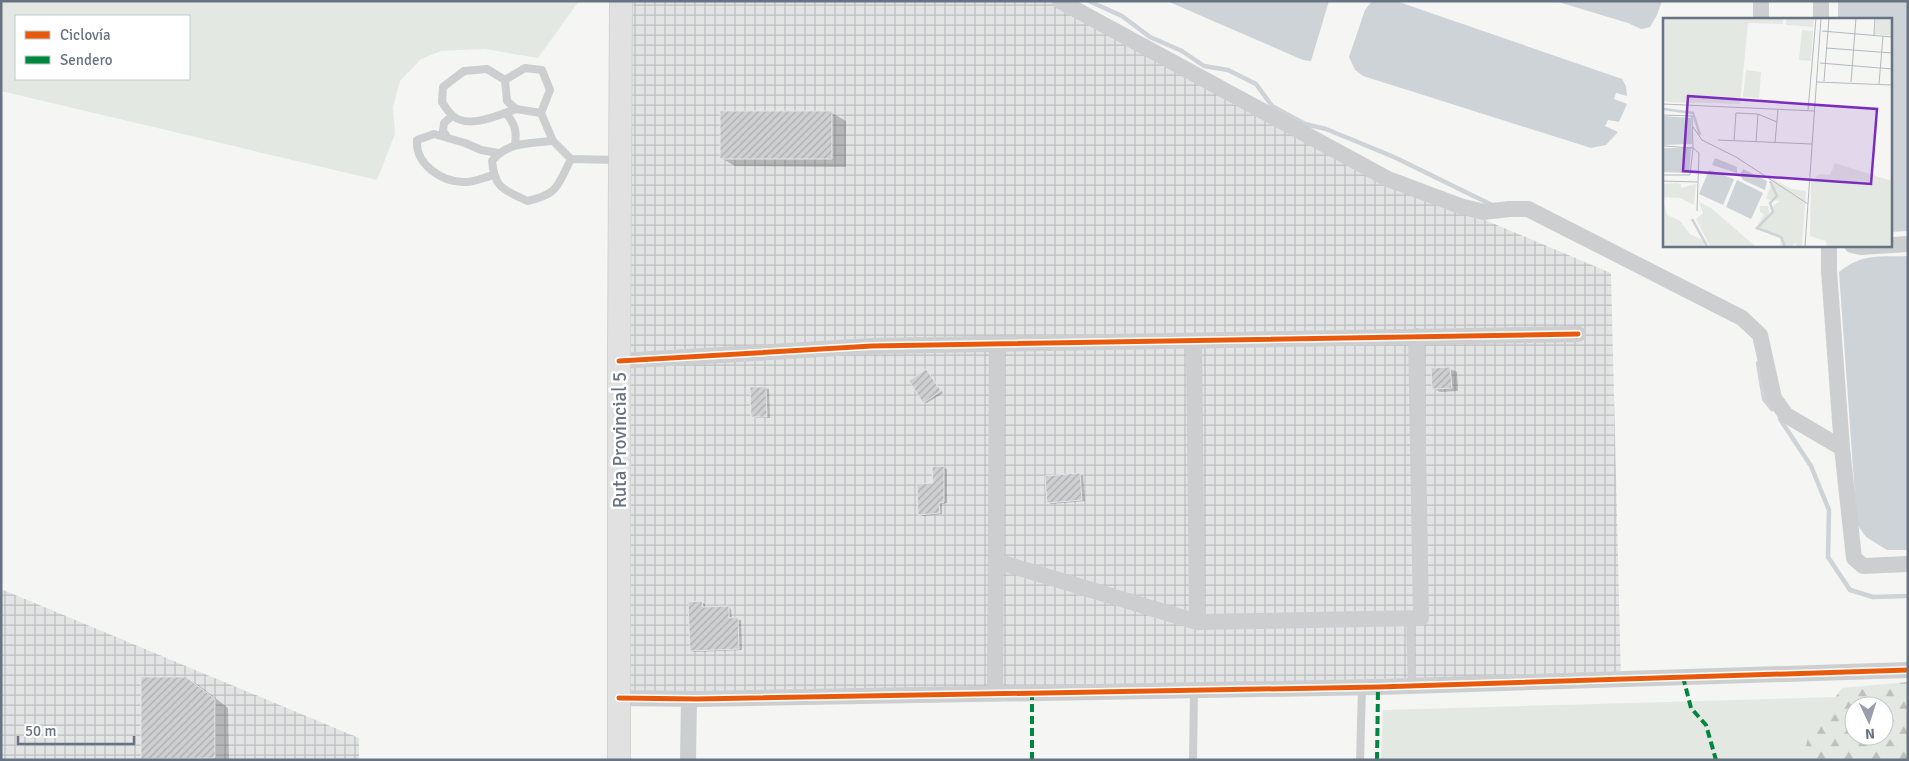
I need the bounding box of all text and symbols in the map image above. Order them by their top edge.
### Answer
legend [15,15,190,80]
inset map [1663,18,1892,246]
text: Ciclovía [60,26,111,44]
text: Sendero [60,51,113,69]
street label: Ruta Provincial 5 [608,372,632,508]
north arrow [1844,696,1894,746]
scale bar [18,714,134,746]
text: 50 m [25,722,56,740]
text: N [1864,725,1875,742]

